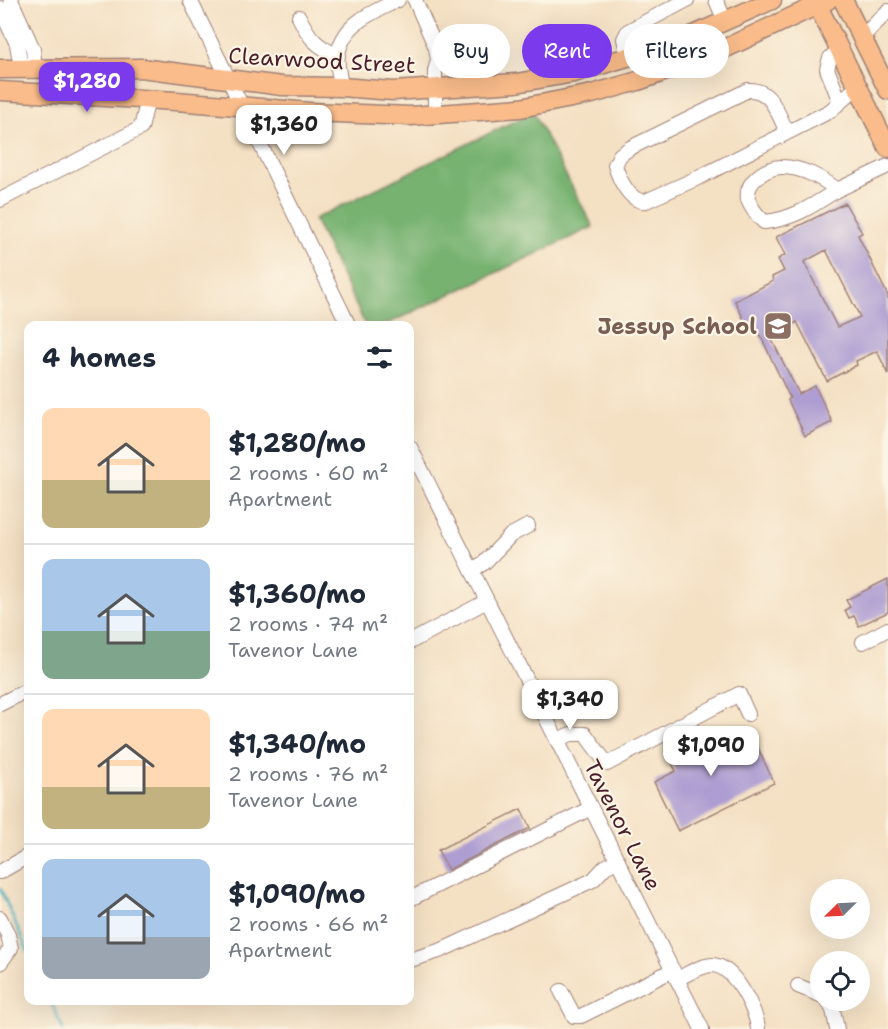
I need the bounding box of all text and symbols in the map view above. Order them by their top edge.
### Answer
chip: Buy [432,24,510,78]
chip: Rent [522,24,612,78]
chip: Filters [624,24,729,78]
street label: Clearwood Street [228,41,416,80]
pin: $1,280 [38,62,136,113]
text: $1,280 [53,68,121,94]
pin: $1,360 [235,105,333,156]
text: $1,360 [250,111,318,137]
school or university icon: Jessup School [762,310,794,342]
place label: Jessup School [597,312,757,341]
text: 4 homes [42,340,156,375]
icon: filters [363,341,396,374]
text: $1,280/mo [228,425,366,460]
icon: home [90,432,162,504]
text: 2 rooms · 60 m² [228,460,388,486]
text: Apartment [228,486,332,512]
text: $1,360/mo [228,576,366,611]
icon: home [90,583,162,655]
text: 2 rooms · 74 m² [228,611,388,637]
text: Tavenor Lane [228,637,358,663]
pin: $1,340 [521,680,619,731]
text: $1,340 [536,686,604,712]
text: $1,340/mo [228,726,366,761]
pin: $1,090 [662,726,760,777]
text: $1,090 [677,732,745,758]
icon: home [90,733,162,805]
street label: Tavenor Lane [577,755,668,896]
text: 2 rooms · 76 m² [228,761,388,787]
text: Tavenor Lane [228,787,358,813]
text: $1,090/mo [228,876,366,911]
north arrow [810,879,870,939]
map controls [810,879,870,1011]
icon: home [90,883,162,955]
text: 2 rooms · 66 m² [228,911,389,937]
text: Apartment [228,937,332,963]
button: locate [810,951,870,1011]

